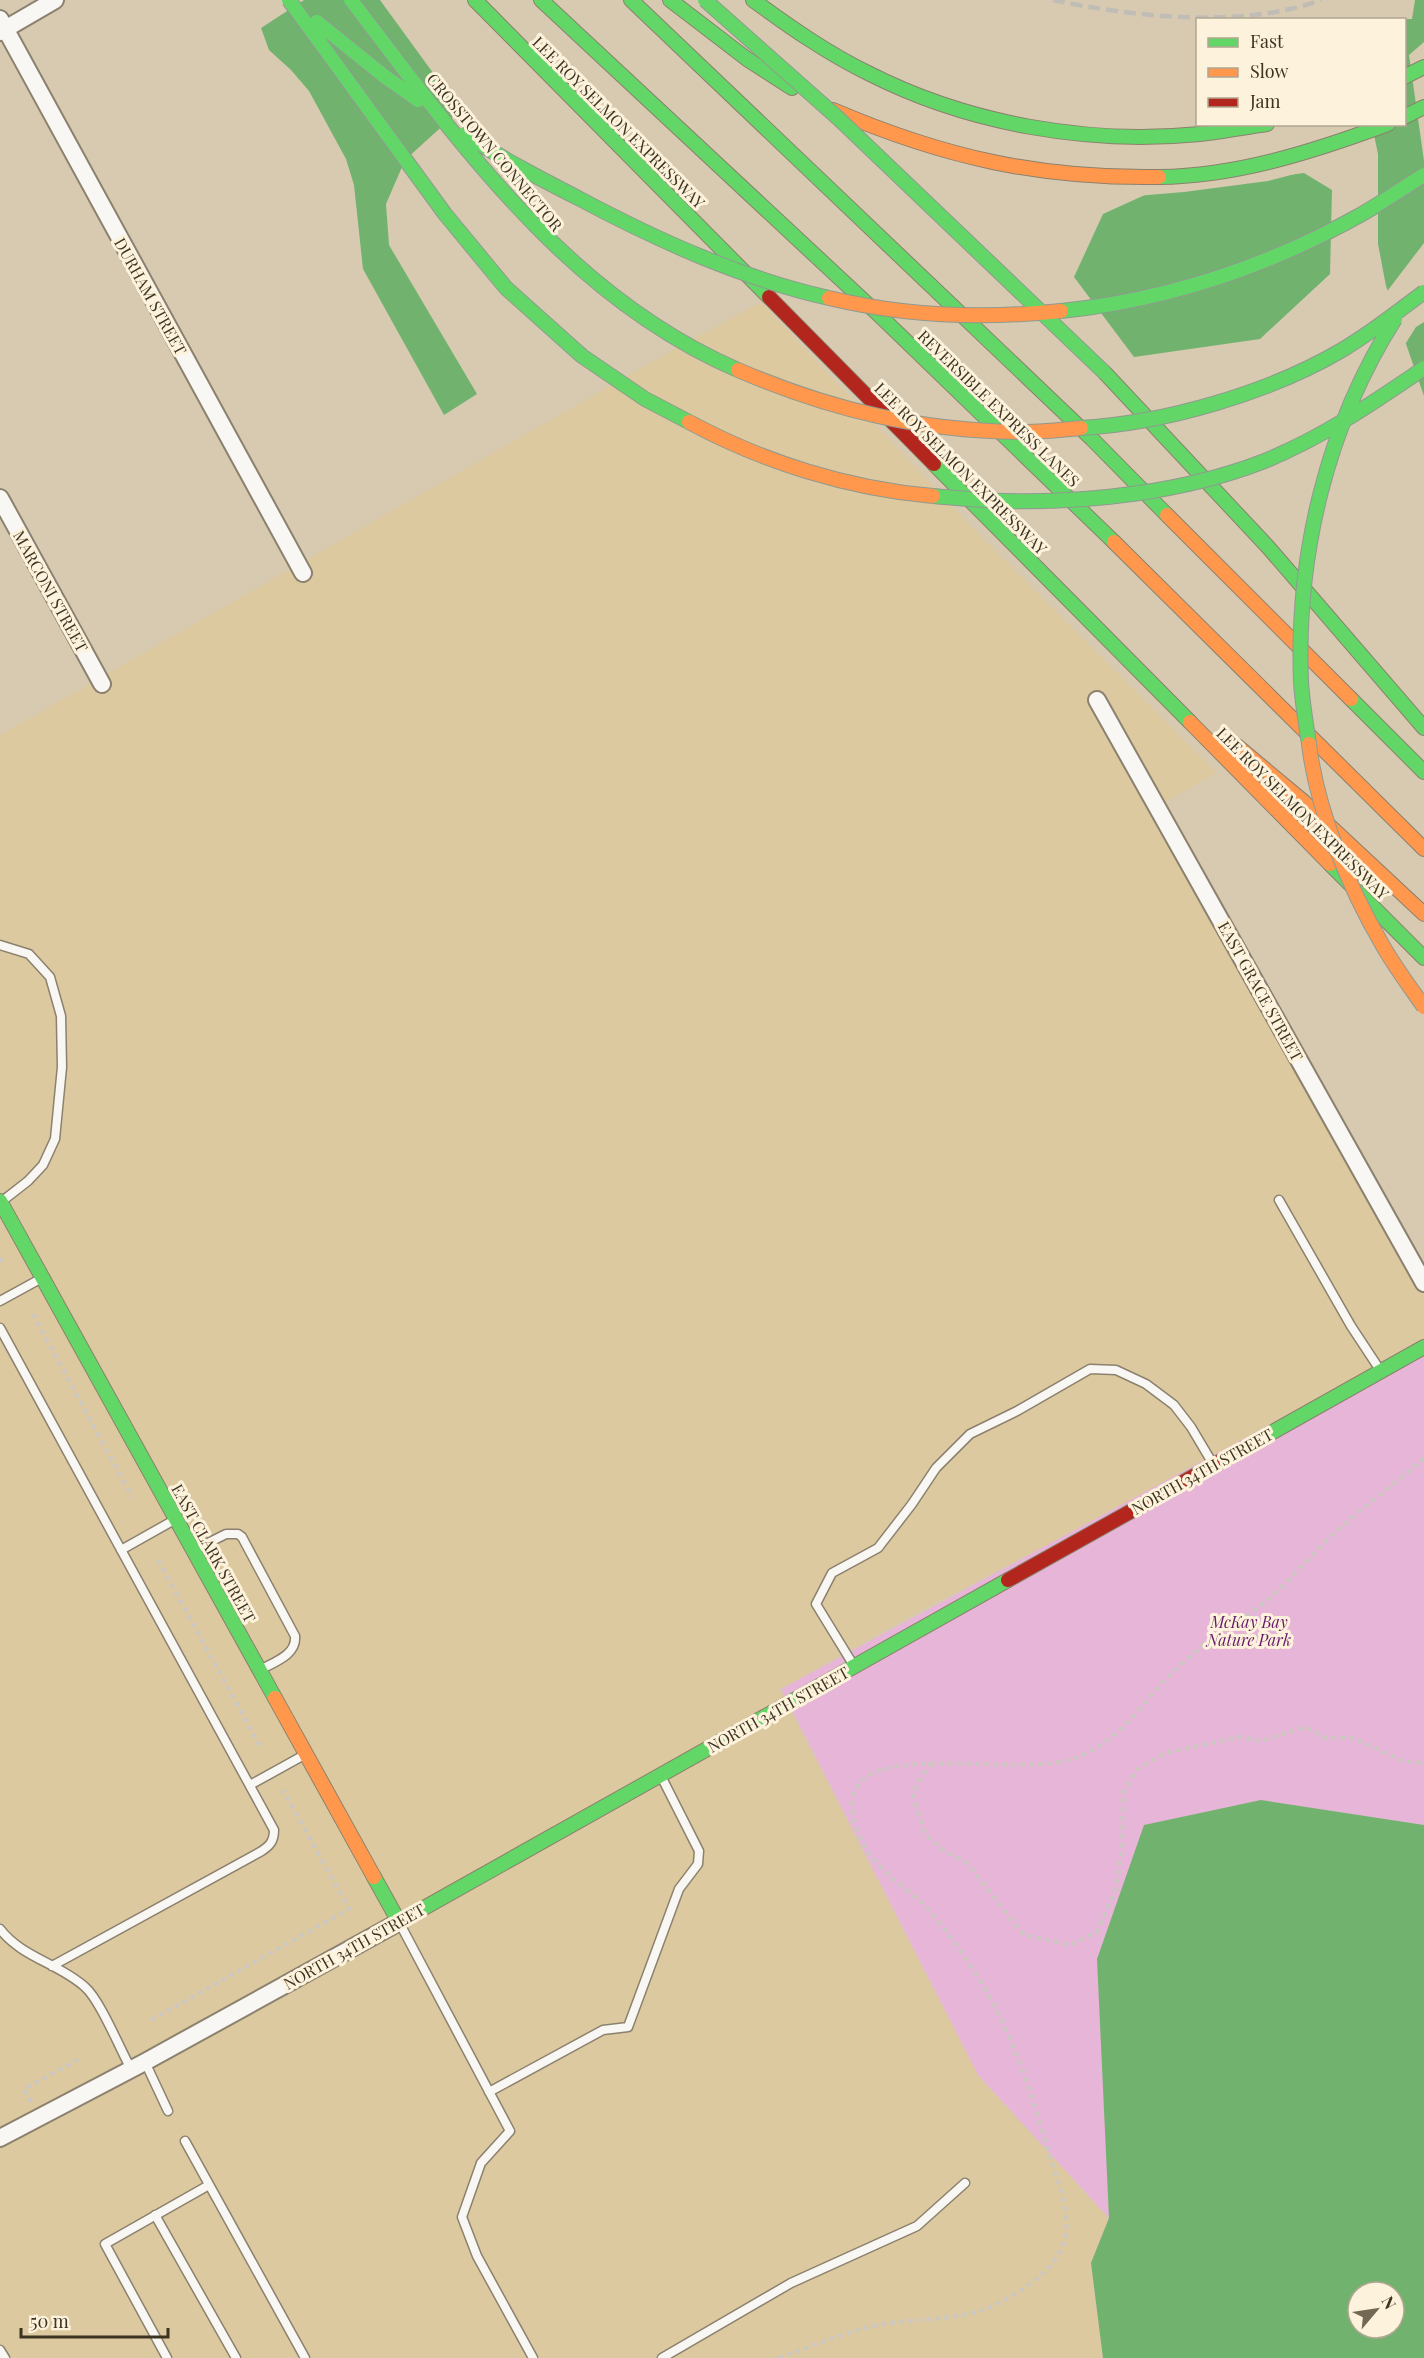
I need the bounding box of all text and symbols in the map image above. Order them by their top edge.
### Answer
legend [1196,18,1406,126]
text: Fast [1250,29,1284,53]
street label: LEE ROY SELMON EXPRESSWAY [528,31,710,213]
text: Slow [1250,59,1288,83]
street label: CROSSTOWN CONNECTOR [423,69,568,236]
text: Jam [1249,89,1280,113]
street label: DURHAM STREET [110,234,192,358]
street label: REVERSIBLE EXPRESS LANES [914,325,1084,491]
street label: LEE ROY SELMON EXPRESSWAY [870,377,1052,559]
street label: MARCONI STREET [9,526,93,656]
street label: LEE ROY SELMON EXPRESSWAY [1212,722,1394,904]
street label: EAST GRACE STREET [1214,917,1308,1065]
street label: NORTH 34TH STREET [1127,1423,1277,1519]
street label: EAST CLARK STREET [167,1480,261,1626]
park label: McKay Bay Nature Park [1205,1611,1291,1650]
street label: NORTH 34TH STREET [703,1661,853,1757]
street label: NORTH 34TH STREET [279,1898,429,1994]
north arrow [1346,2280,1406,2340]
text: N [1378,2292,1402,2313]
scale bar [21,2301,168,2339]
text: 50 m [30,2309,69,2333]

